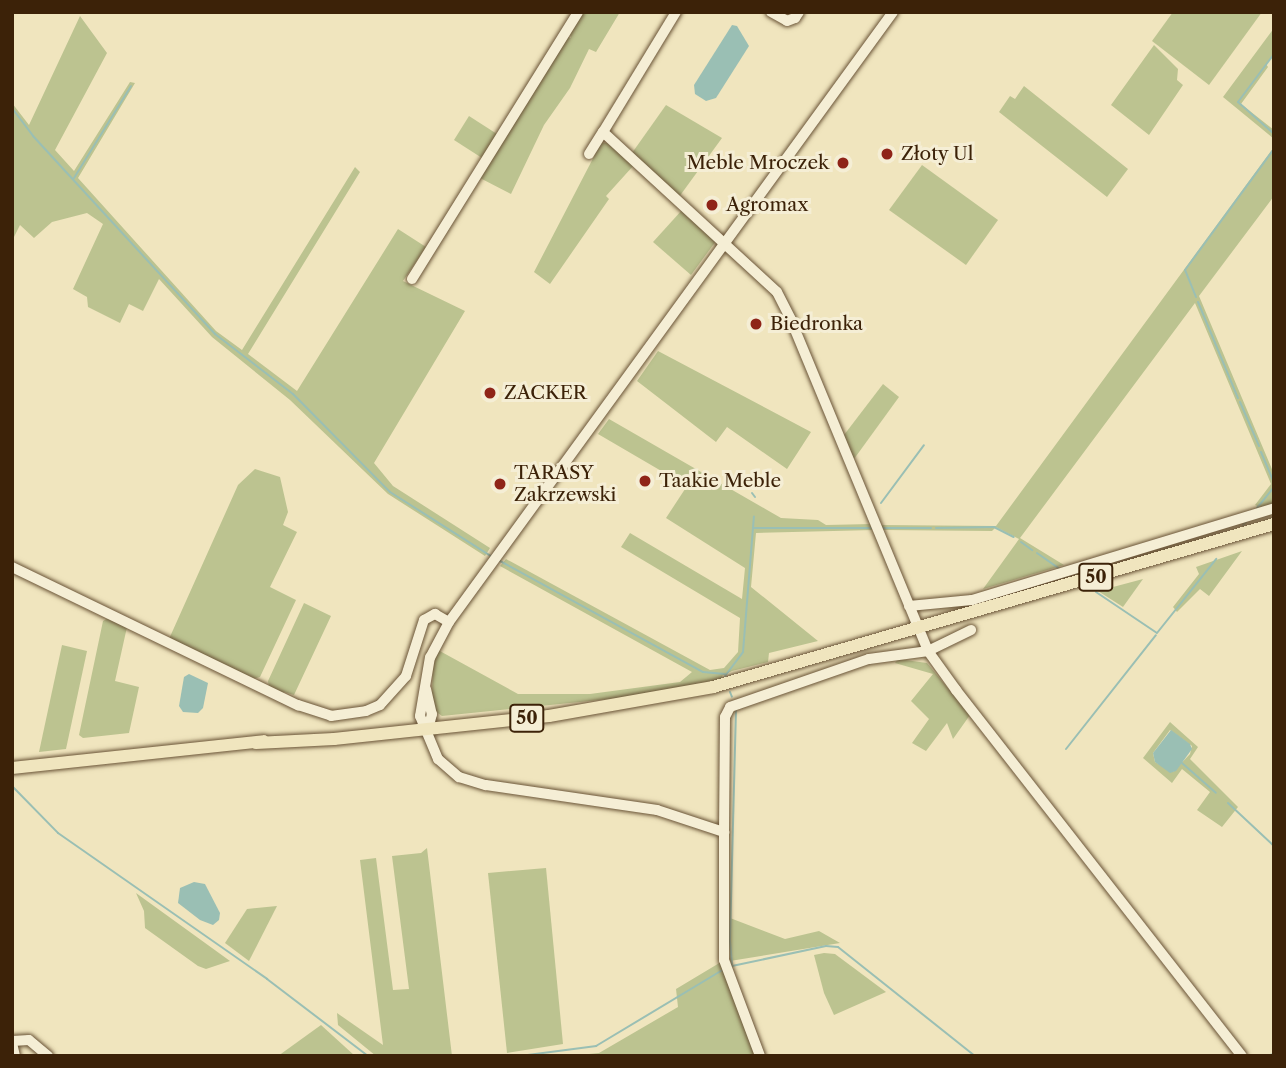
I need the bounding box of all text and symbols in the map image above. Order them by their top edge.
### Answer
place label: Złoty Ul [901,143,974,165]
marker: Złoty Ul [879,146,895,162]
place label: Meble Mroczek [687,152,829,174]
marker: Meble Mroczek [835,155,851,171]
place label: Agromax [726,194,808,216]
marker: Agromax [704,197,720,213]
place label: Biedronka [770,313,863,335]
marker: Biedronka [748,316,764,332]
place label: ZACKER [504,382,587,404]
marker: ZACKER [482,385,498,401]
place label: TARASY Zakrzewski [514,462,616,506]
place label: Taakie Meble [659,470,781,492]
marker: Taakie Meble [637,473,653,489]
marker: TARASY Zakrzewski [492,476,508,492]
road number: 50 [1077,562,1115,592]
road number: 50 [508,704,546,732]

